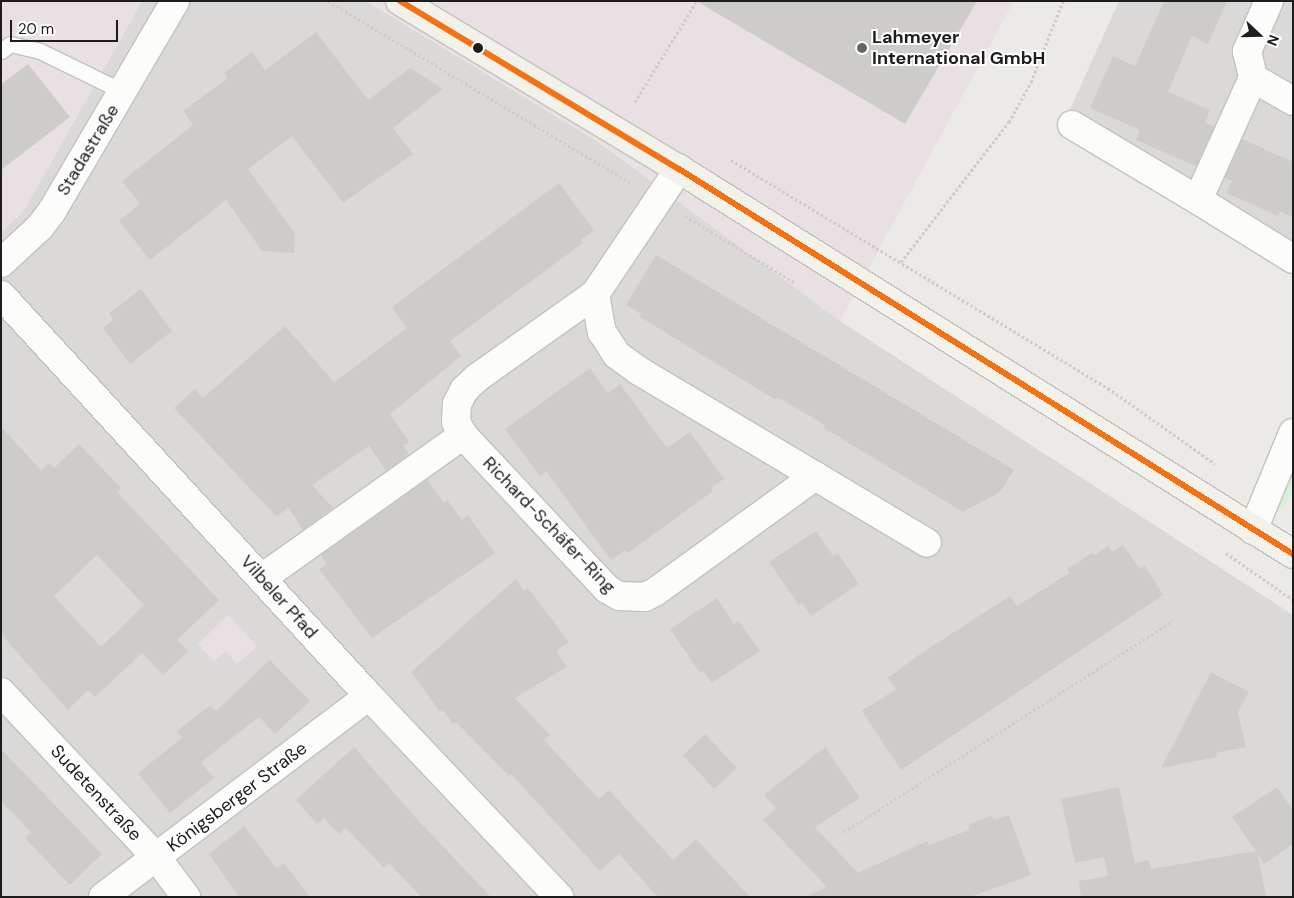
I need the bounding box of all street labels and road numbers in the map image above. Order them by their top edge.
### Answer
street label: Stadastraße [52,101,124,199]
street label: Richard-Schäfer-Ring [478,452,620,598]
street label: Vilbeler Pfad [236,551,322,643]
street label: Königsberger Straße [163,737,311,857]
street label: Sudetenstraße [46,741,146,845]

